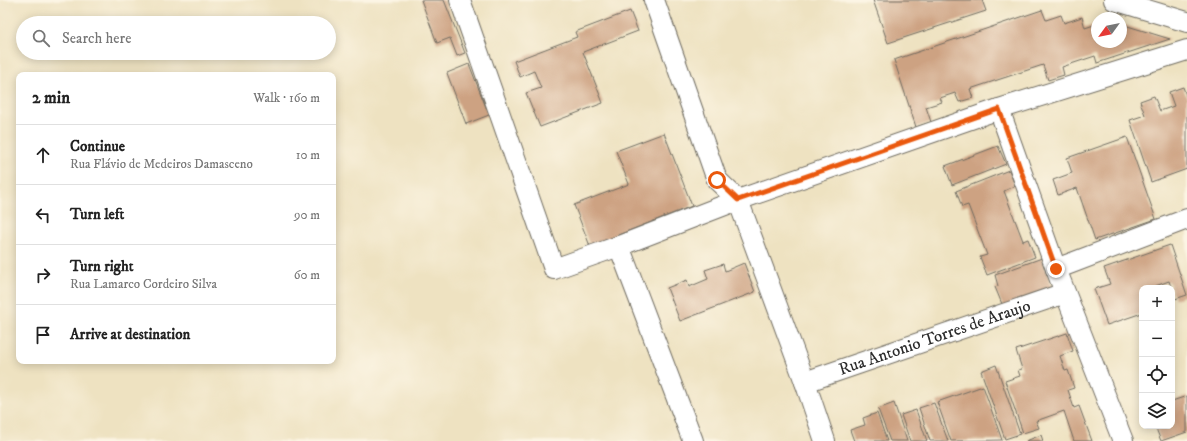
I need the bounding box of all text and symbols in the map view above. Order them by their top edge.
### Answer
north arrow [1091,12,1127,48]
search box [16,16,336,60]
icon: search [30,27,52,49]
text: Search here [62,29,131,48]
text: 2 min [32,87,70,109]
text: Walk · 160 m [253,90,320,106]
text: Continue [70,137,125,156]
icon: ahead [32,144,54,166]
text: 10 m [296,147,320,163]
text: Rua Flávio de Medeiros Damasceno [70,156,253,172]
route start [708,171,726,189]
icon: left [32,204,54,226]
text: Turn left [70,205,124,224]
text: 90 m [294,207,320,223]
text: Turn right [70,257,133,276]
route end [1047,260,1065,278]
icon: right [32,264,54,286]
text: 60 m [294,267,320,283]
text: Rua Lamarco Cordeiro Silva [70,276,217,292]
map controls [1139,285,1175,429]
button: + [1139,285,1175,321]
street label: Rua Antonio Torres de Araujo [836,295,1034,381]
button: − [1139,321,1175,357]
icon: arrive [32,324,54,346]
text: Arrive at destination [70,325,190,344]
button: locate [1139,357,1175,393]
button: layers [1139,393,1175,429]

